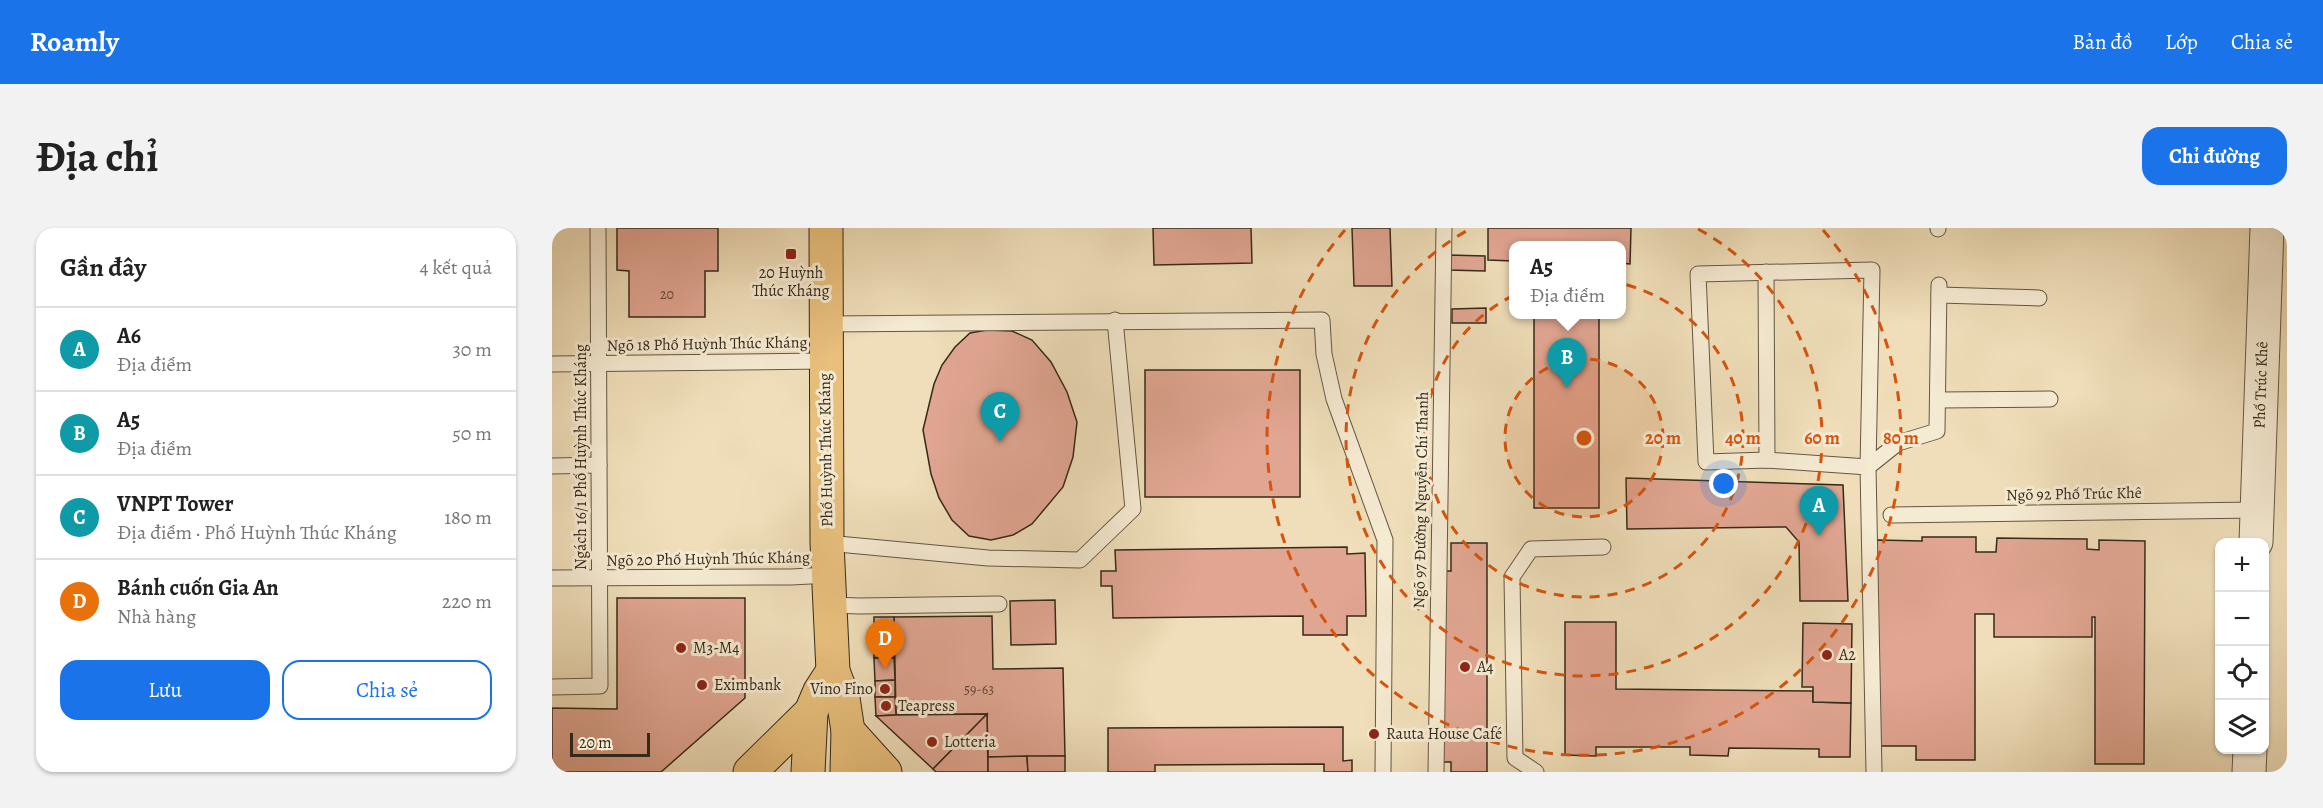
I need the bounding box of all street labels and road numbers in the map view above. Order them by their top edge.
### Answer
street label: Ngõ 18 Phố Huỳnh Thúc Kháng [606,331,808,357]
street label: Phố Trúc Khê [2248,341,2274,429]
street label: Ngách 16/1 Phố Huỳnh Thúc Kháng [570,344,592,570]
street label: Phố Huỳnh Thúc Kháng [814,373,838,527]
street label: Ngõ 97 Đường Nguyễn Chí Thanh [1408,391,1434,609]
street label: Ngõ 92 Phố Trúc Khê [2006,482,2142,506]
street label: Ngõ 20 Phố Huỳnh Thúc Kháng [606,546,810,572]

